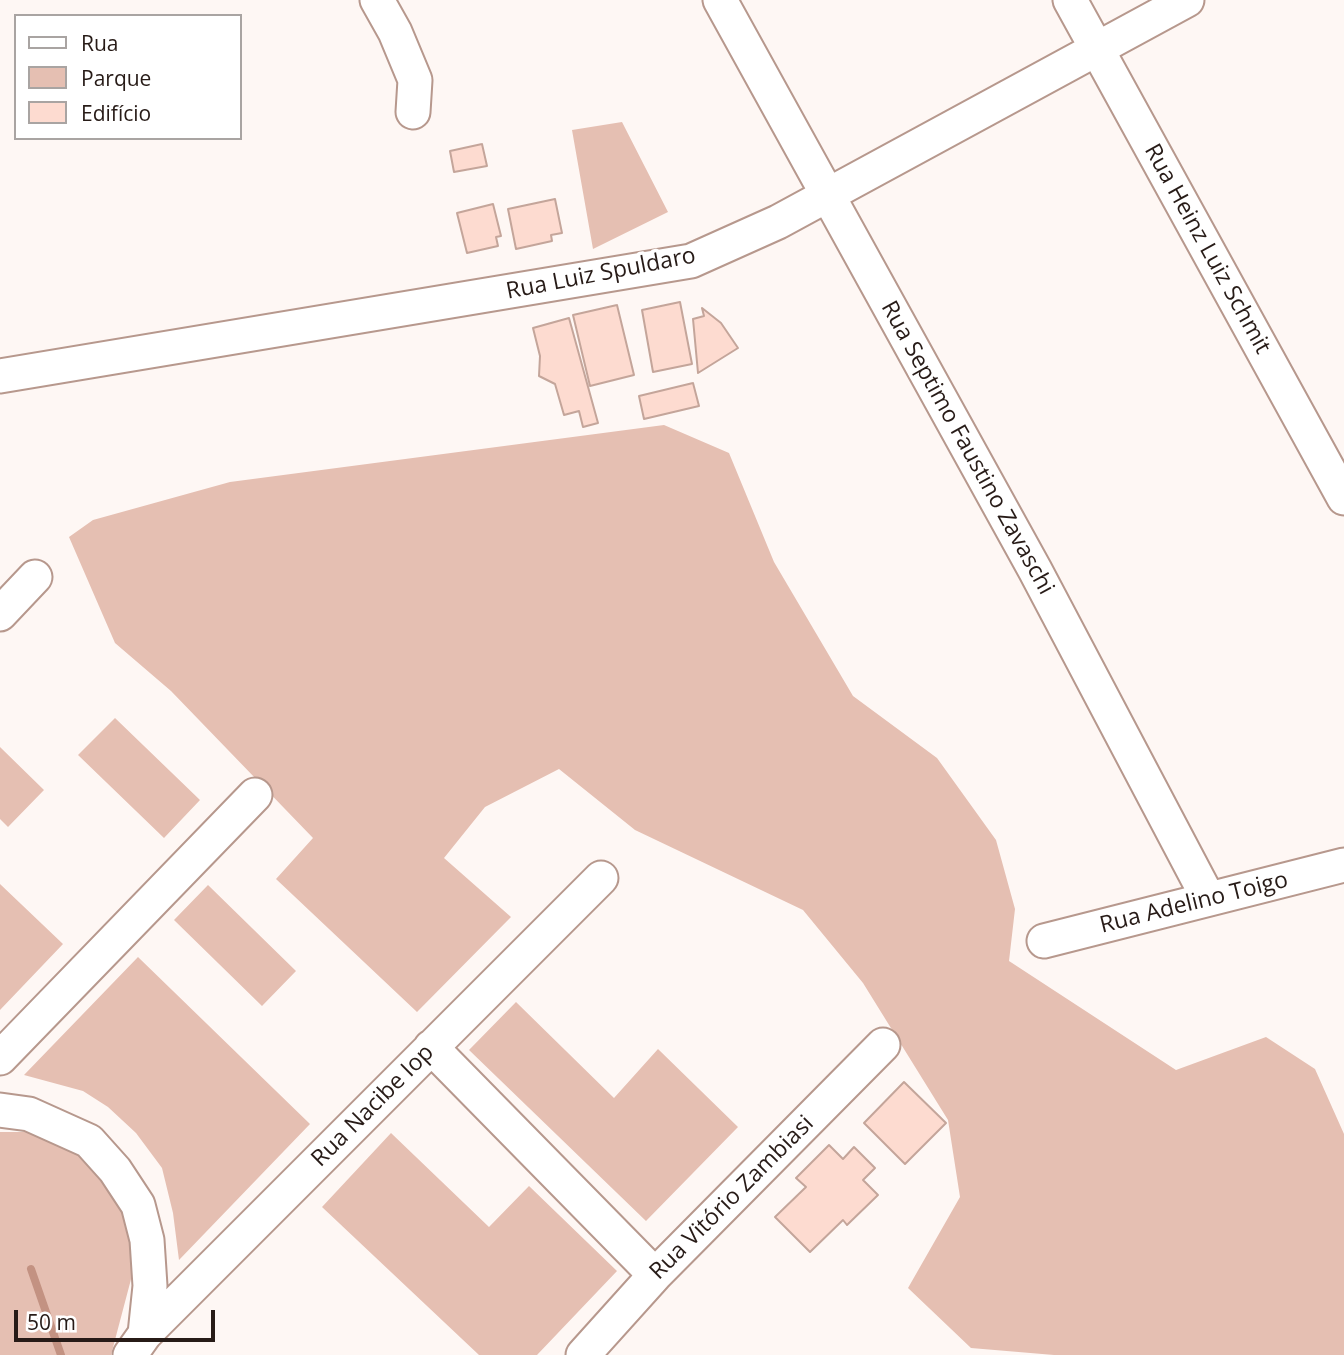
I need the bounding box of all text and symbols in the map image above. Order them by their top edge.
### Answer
legend [14,14,242,140]
text: Rua [81,29,119,57]
text: Parque [81,64,151,92]
text: Edifício [81,99,151,127]
street label: Rua Heinz Luiz Schmit [1138,139,1276,359]
street label: Rua Luiz Spuldaro [504,242,698,306]
street label: Rua Septimo Faustino Zavaschi [875,296,1059,600]
street label: Rua Adelino Toigo [1097,866,1291,940]
street label: Rua Nacibe Iop [306,1039,440,1173]
street label: Rua Vitório Zambiasi [644,1110,820,1286]
scale bar [18,1296,219,1340]
text: 50 m [27,1308,76,1336]

